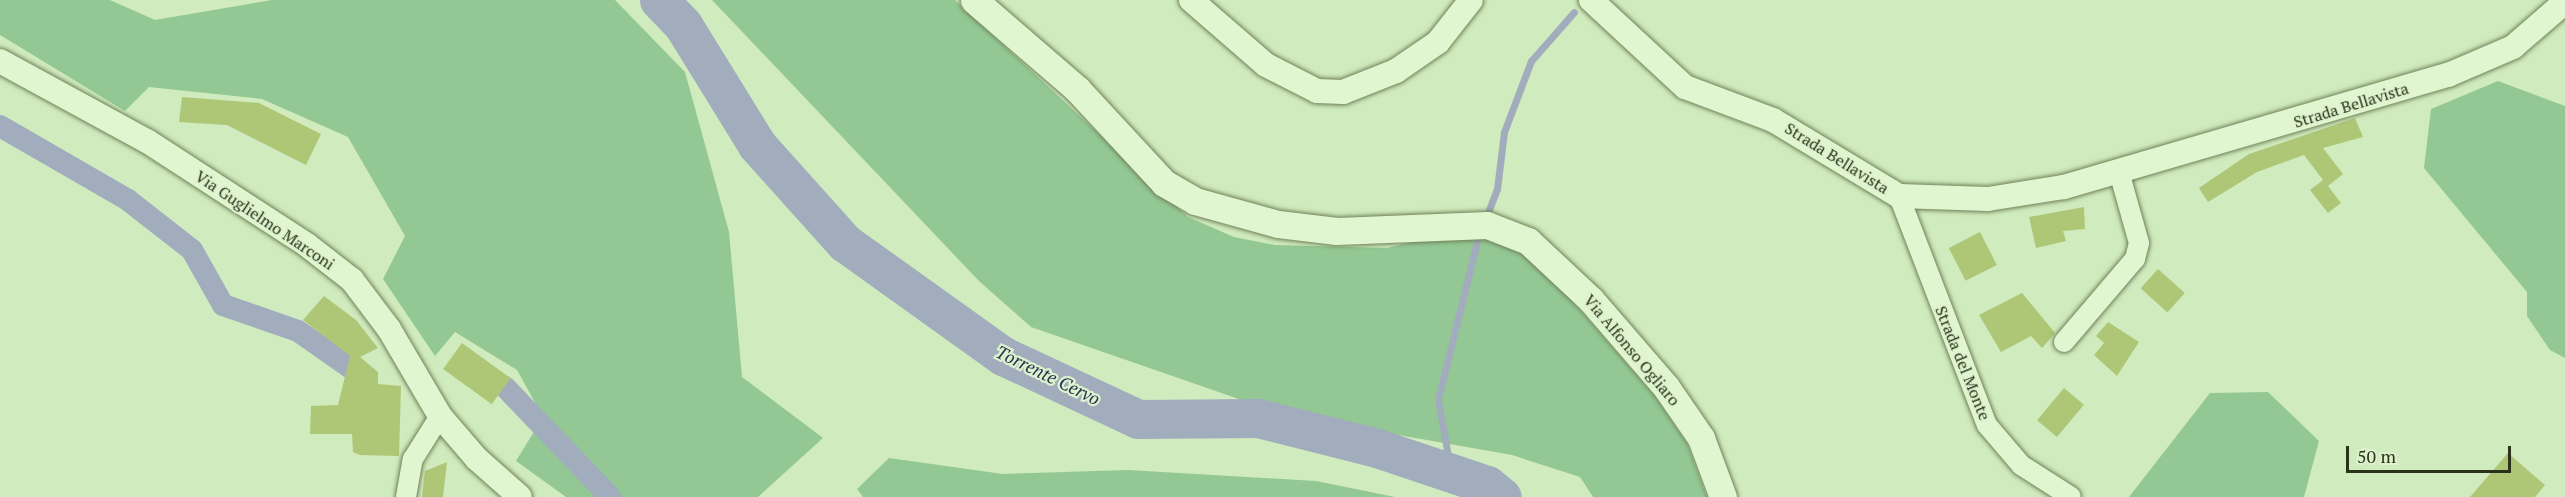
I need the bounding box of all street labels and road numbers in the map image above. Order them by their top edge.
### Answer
street label: Strada Bellavista [2291,78,2411,132]
street label: Strada Bellavista [1781,118,1893,198]
street label: Via Guglielmo Marconi [192,166,338,274]
street label: Via Alfonso Ogliaro [1580,290,1684,410]
street label: Strada del Monte [1931,303,1995,423]

